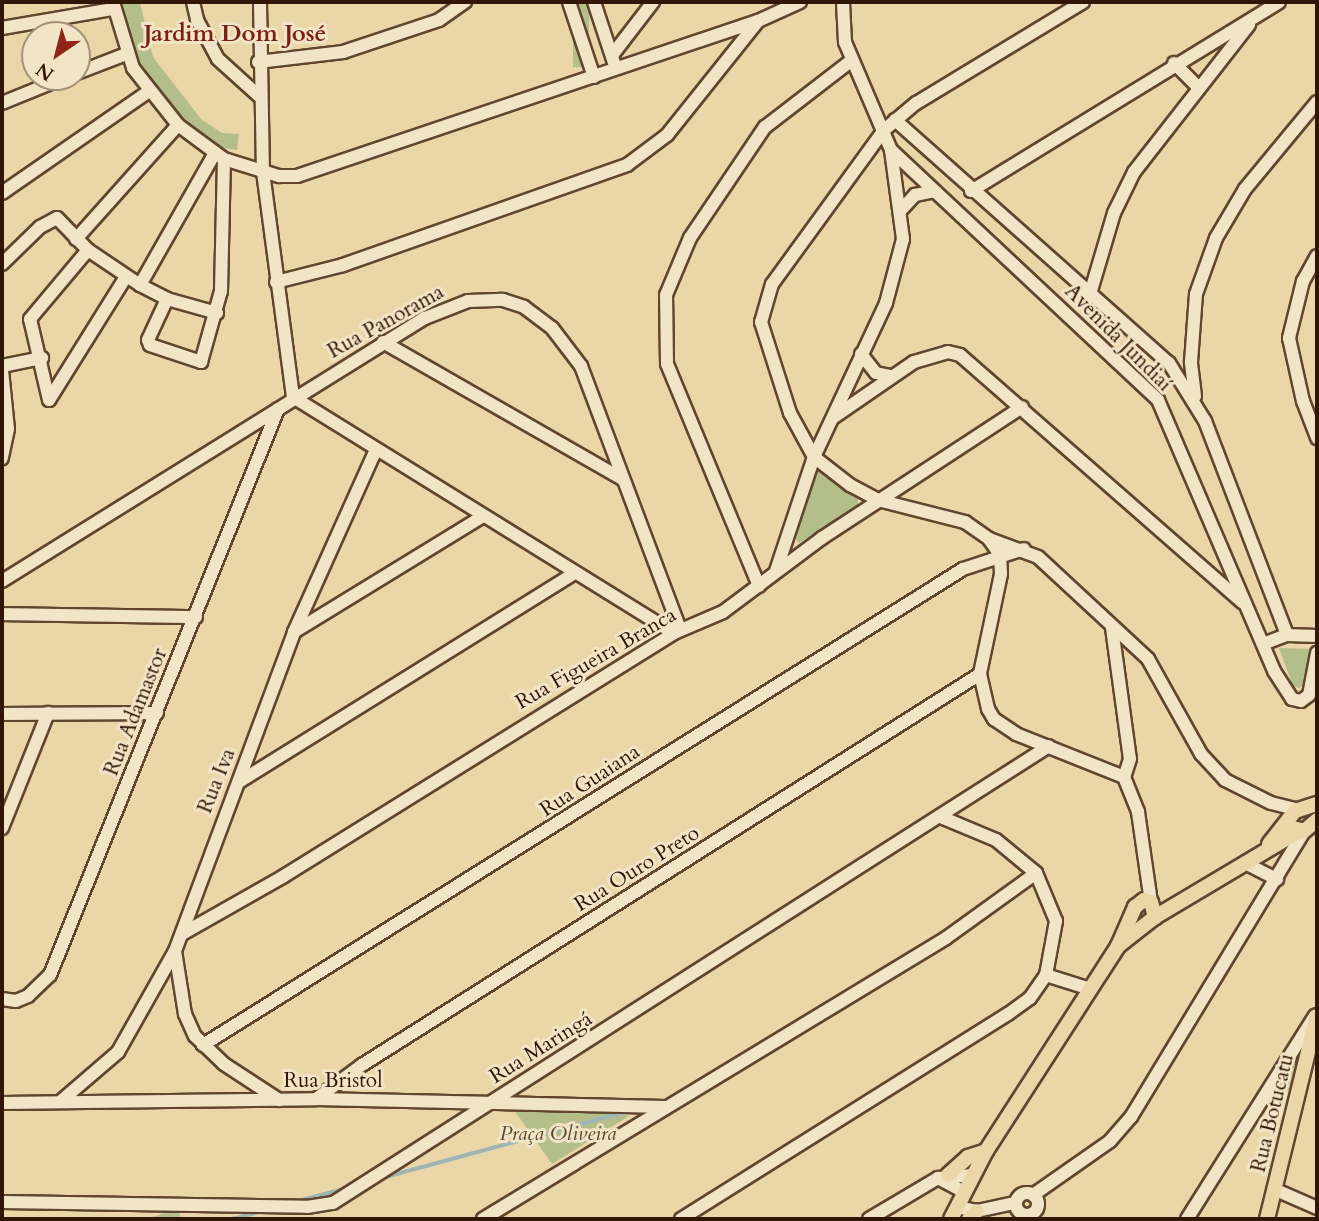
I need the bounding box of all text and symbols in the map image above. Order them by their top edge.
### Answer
district label: Jardim Dom José [144,20,326,48]
north arrow [21,21,91,91]
text: N [31,56,59,87]
street label: Avenida Jundiaí [1059,279,1177,397]
street label: Rua Panorama [323,280,449,364]
street label: Rua Figueira Branca [511,603,681,715]
street label: Rua Adamastor [99,644,173,780]
street label: Rua Guaiana [535,739,645,823]
street label: Rua Iva [193,745,241,817]
street label: Rua Ouro Preto [570,821,704,917]
street label: Rua Maringá [485,1007,597,1089]
street label: Rua Botucatu [1246,1051,1300,1175]
street label: Rua Bristol [284,1068,382,1094]
park label: Praça Oliveira [500,1121,616,1147]

